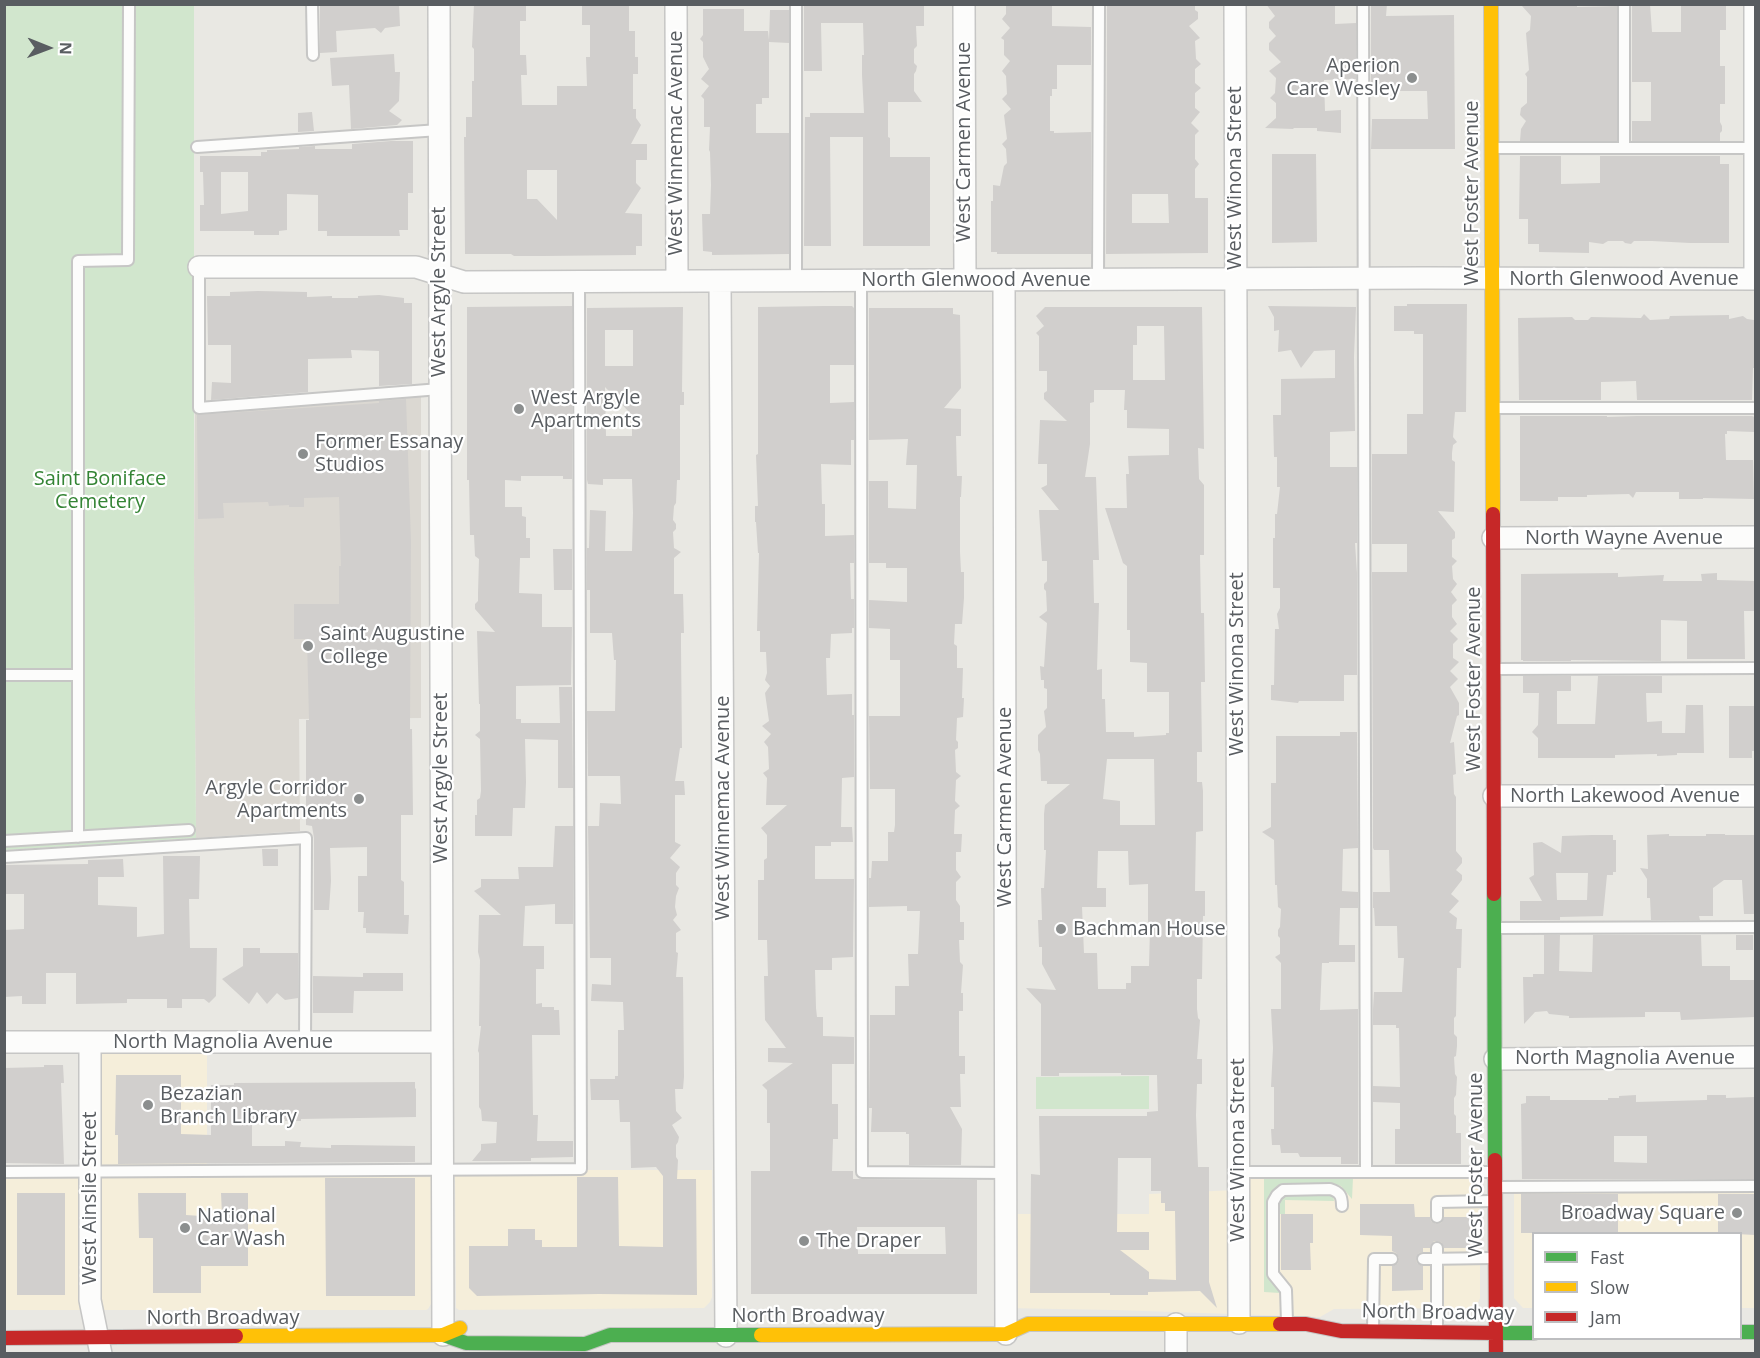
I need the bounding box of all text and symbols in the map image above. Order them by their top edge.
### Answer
north arrow [18,18,78,78]
street label: West Winnemac Avenue [664,31,688,255]
text: N [55,42,77,55]
street label: West Carmen Avenue [952,42,976,242]
place label: Aperion Care Wesley [1286,54,1400,101]
marker: Aperion Care Wesley [1405,71,1419,85]
street label: West Winona Street [1223,86,1247,270]
street label: West Foster Avenue [1460,101,1484,285]
street label: West Argyle Street [427,207,451,377]
street label: North Glenwood Avenue [1509,267,1739,291]
street label: North Glenwood Avenue [861,268,1091,292]
place label: West Argyle Apartments [531,386,641,433]
marker: West Argyle Apartments [512,402,526,416]
place label: Former Essanay Studios [315,430,463,477]
marker: Former Essanay Studios [296,447,310,461]
park label: Saint Boniface Cemetery [34,467,166,514]
street label: North Wayne Avenue [1525,526,1723,550]
street label: West Winona Street [1225,572,1249,756]
street label: West Foster Avenue [1462,587,1486,771]
place label: Saint Augustine College [320,622,465,669]
marker: Saint Augustine College [301,639,315,653]
street label: West Argyle Street [429,693,453,863]
street label: West Winnemac Avenue [711,696,735,920]
street label: West Carmen Avenue [993,707,1017,907]
place label: Argyle Corridor Apartments [205,776,347,823]
street label: North Lakewood Avenue [1510,784,1740,808]
marker: Argyle Corridor Apartments [352,792,366,806]
place label: Bachman House [1073,917,1226,941]
marker: Bachman House [1054,922,1068,936]
street label: North Magnolia Avenue [113,1030,333,1054]
street label: North Magnolia Avenue [1515,1046,1735,1070]
street label: West Winona Street [1226,1058,1250,1242]
street label: West Foster Avenue [1464,1073,1488,1257]
place label: Bezazian Branch Library [160,1082,297,1129]
marker: Bezazian Branch Library [141,1098,155,1112]
street label: West Ainslie Street [78,1111,102,1285]
place label: Broadway Square [1561,1201,1725,1225]
place label: National Car Wash [197,1204,285,1251]
marker: Broadway Square [1730,1206,1744,1220]
marker: National Car Wash [178,1221,192,1235]
place label: The Draper [816,1229,921,1253]
legend [1532,1232,1742,1340]
marker: The Draper [797,1234,811,1248]
text: Fast [1590,1245,1624,1269]
text: Slow [1590,1275,1629,1299]
street label: North Broadway [1361,1300,1515,1326]
street label: North Broadway [732,1304,884,1328]
text: Jam [1590,1305,1622,1329]
street label: North Broadway [147,1306,299,1330]

